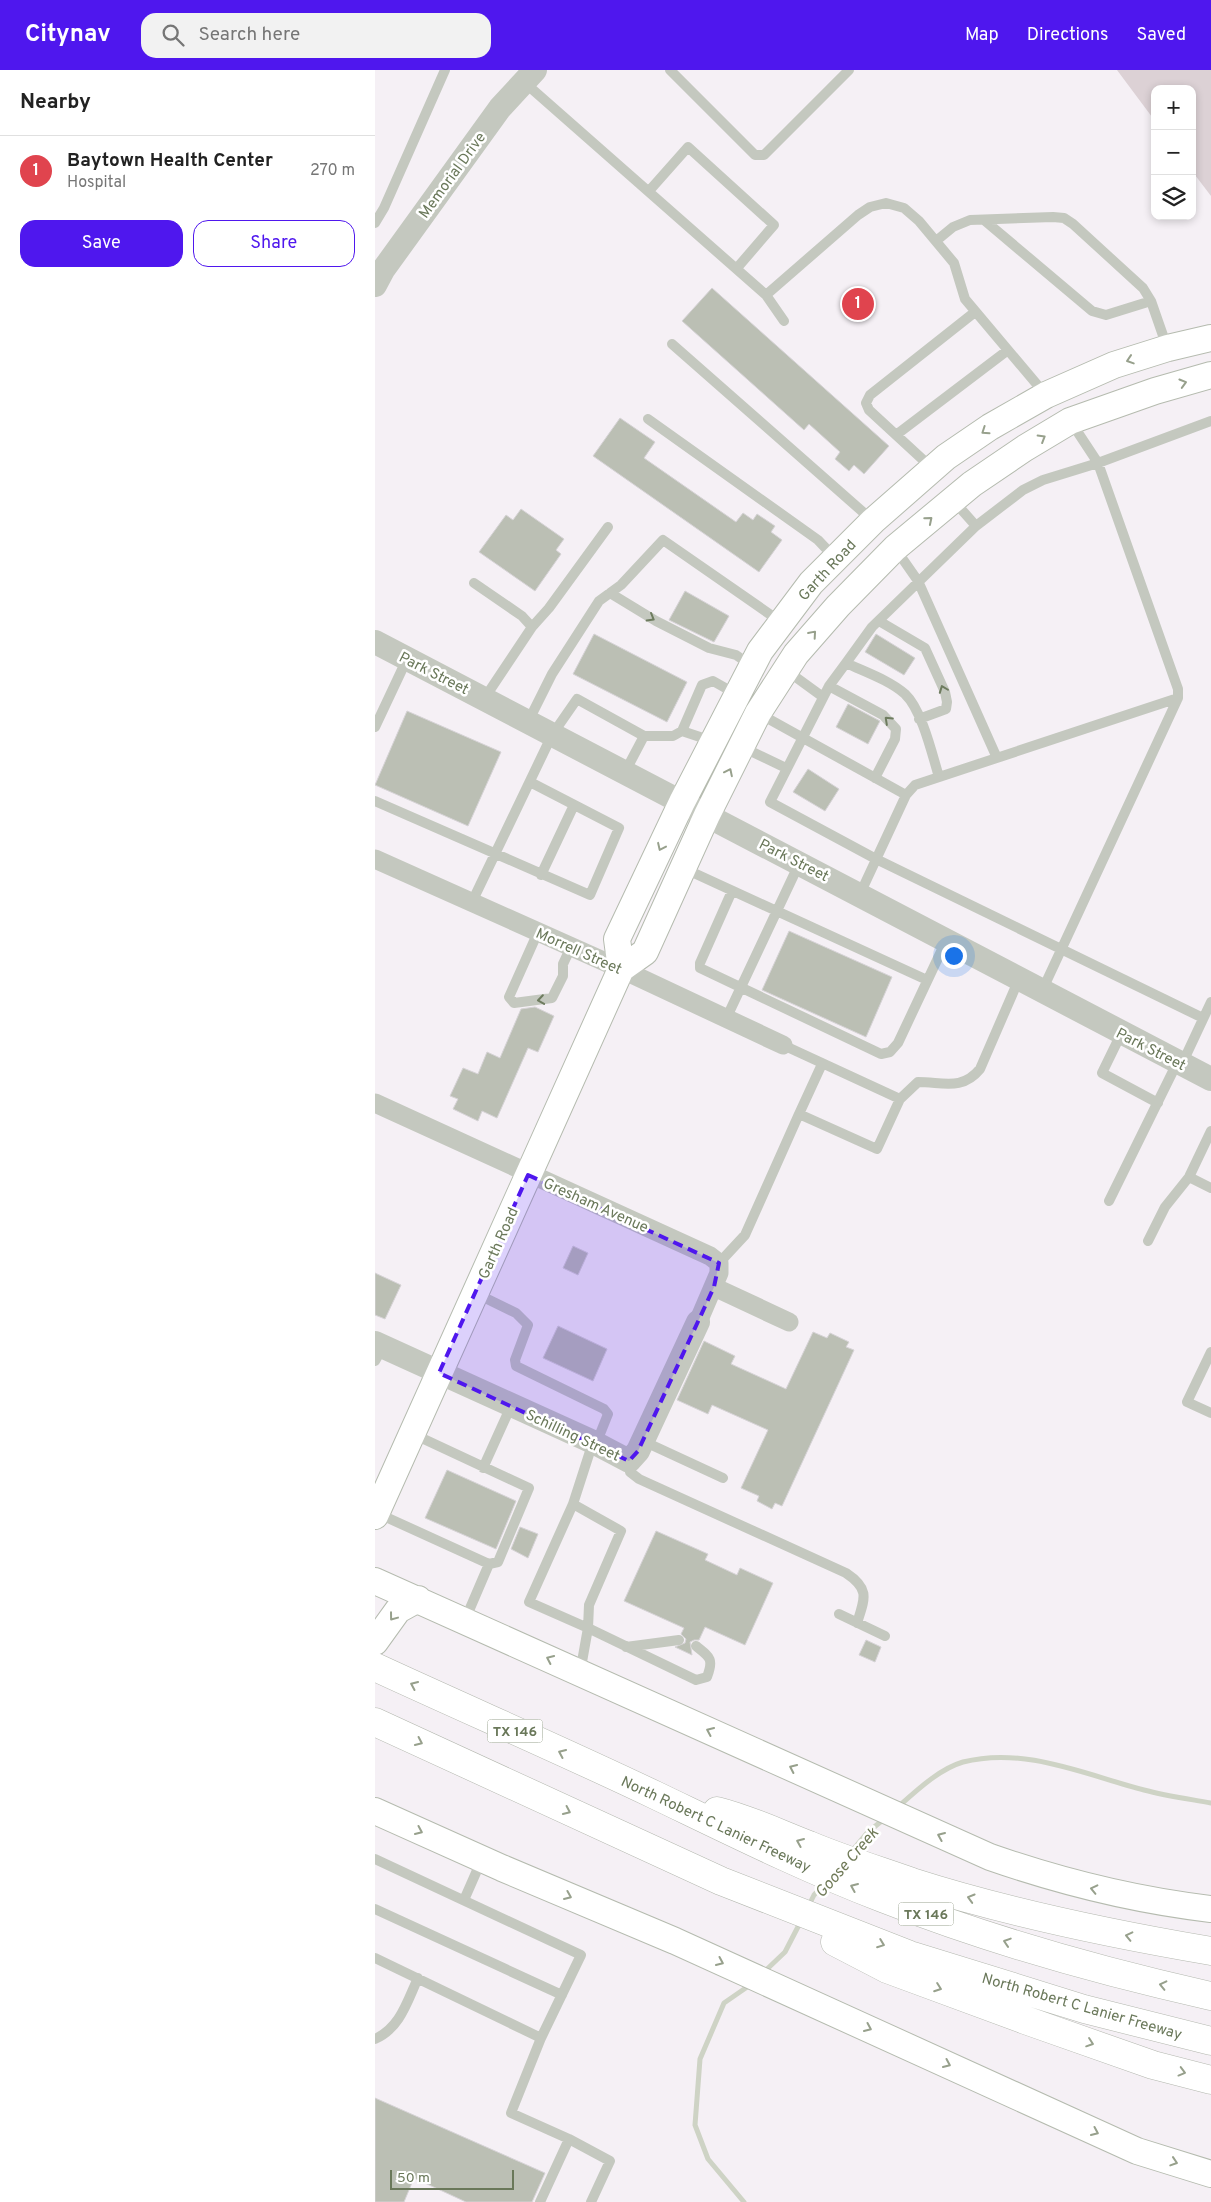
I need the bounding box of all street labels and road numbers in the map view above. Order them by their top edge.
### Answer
street label: Memorial Drive [416,129,491,223]
street label: Garth Road [795,537,861,605]
street label: Park Street [395,649,471,700]
street label: Park Street [755,836,831,887]
street label: Morrell Street [532,925,624,980]
street label: Park Street [1112,1025,1188,1076]
street label: Gresham Avenue [540,1175,651,1238]
street label: Garth Road [475,1205,524,1282]
street label: Schilling Street [522,1406,623,1467]
road number: TX 146 [487,1720,543,1742]
street label: North Robert C Lanier Freeway [617,1773,813,1878]
road number: TX 146 [899,1902,953,1926]
street label: North Robert C Lanier Freeway [979,1970,1184,2045]

